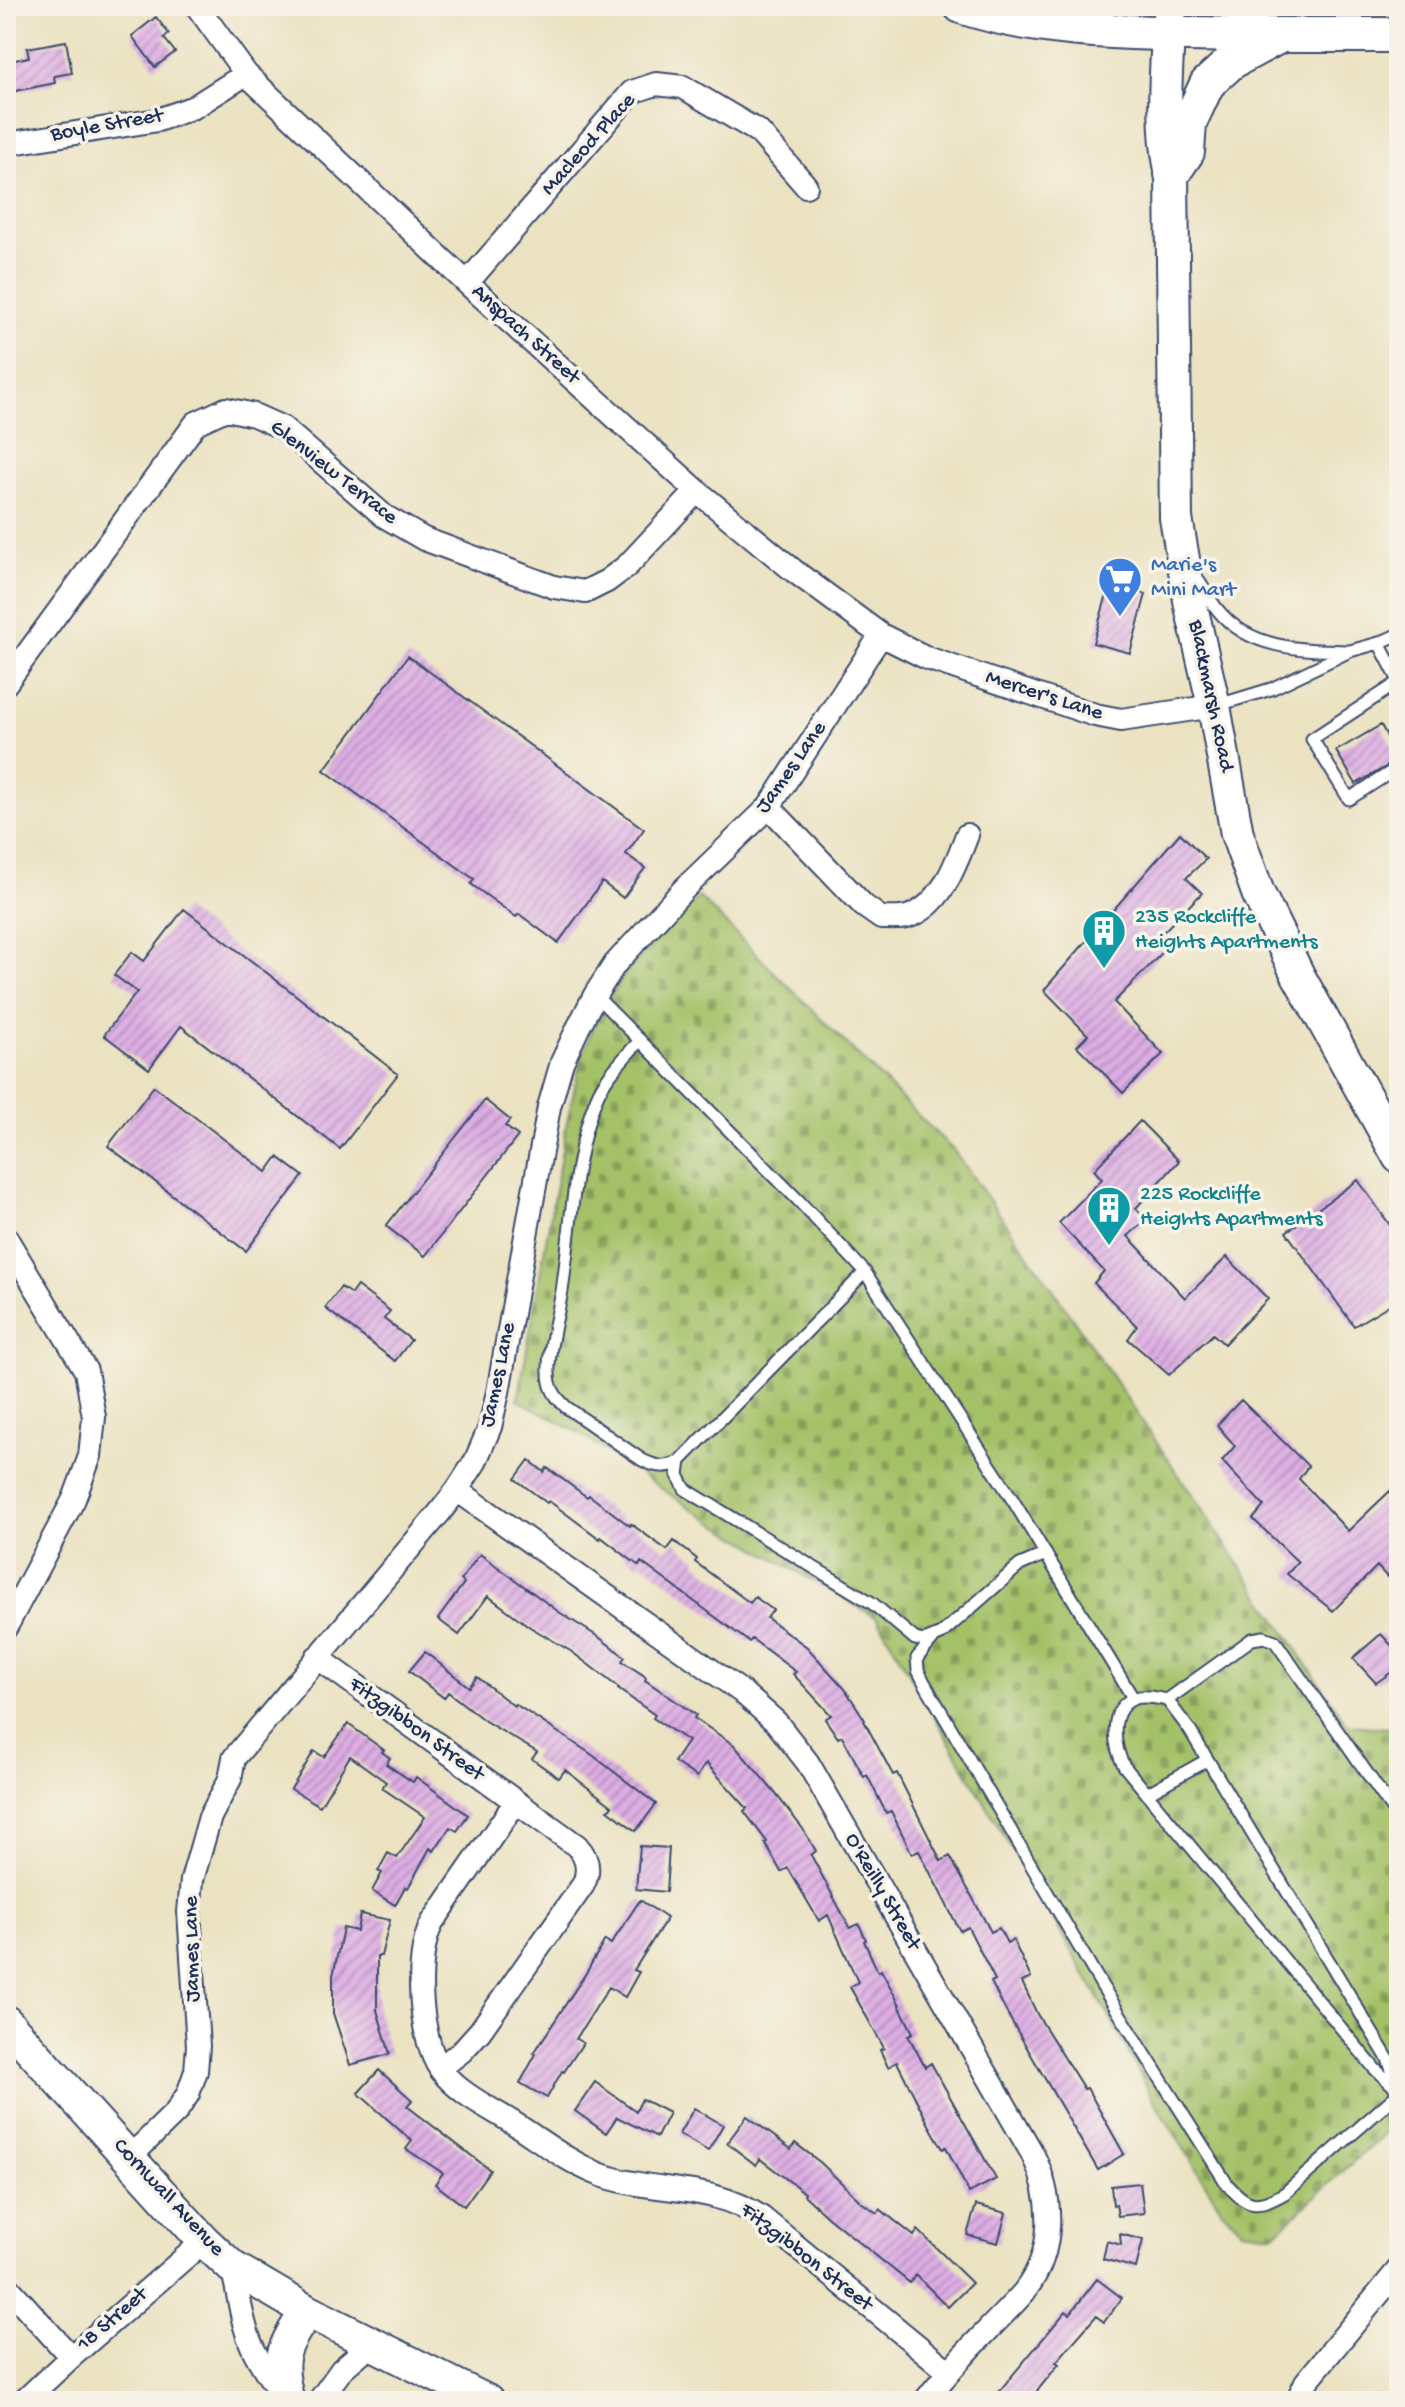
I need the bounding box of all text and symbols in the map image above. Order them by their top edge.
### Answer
street label: Macleod Place [536,88,642,202]
street label: Boyle Street [48,103,167,149]
street label: Anspach Street [465,279,586,392]
street label: Glenview Terrace [264,415,403,531]
place label: Marie's Mini Mart [1151,553,1238,604]
supermarket icon: Marie's Mini Mart [1096,555,1144,618]
street label: Blackmarsh Road [1181,617,1239,776]
street label: Mercer's Lane [982,665,1107,727]
street label: James Lane [751,717,833,819]
place label: 235 Rockcliffe Heights Apartments [1135,905,1318,956]
building icon: 235 Rockcliffe Heights Apartments [1080,907,1128,970]
place label: 225 Rockcliffe Heights Apartments [1140,1182,1323,1233]
building icon: 225 Rockcliffe Heights Apartments [1085,1184,1133,1247]
street label: James Lane [475,1320,523,1430]
street label: Fitzgibbon Street [342,1672,490,1789]
street label: O'Reilly Street [838,1829,927,1957]
street label: James Lane [179,1895,207,2002]
street label: Cornwall Avenue [107,2134,230,2263]
street label: Fitzgibbon Street [734,2198,879,2319]
street label: 18 Street [72,2281,155,2358]

